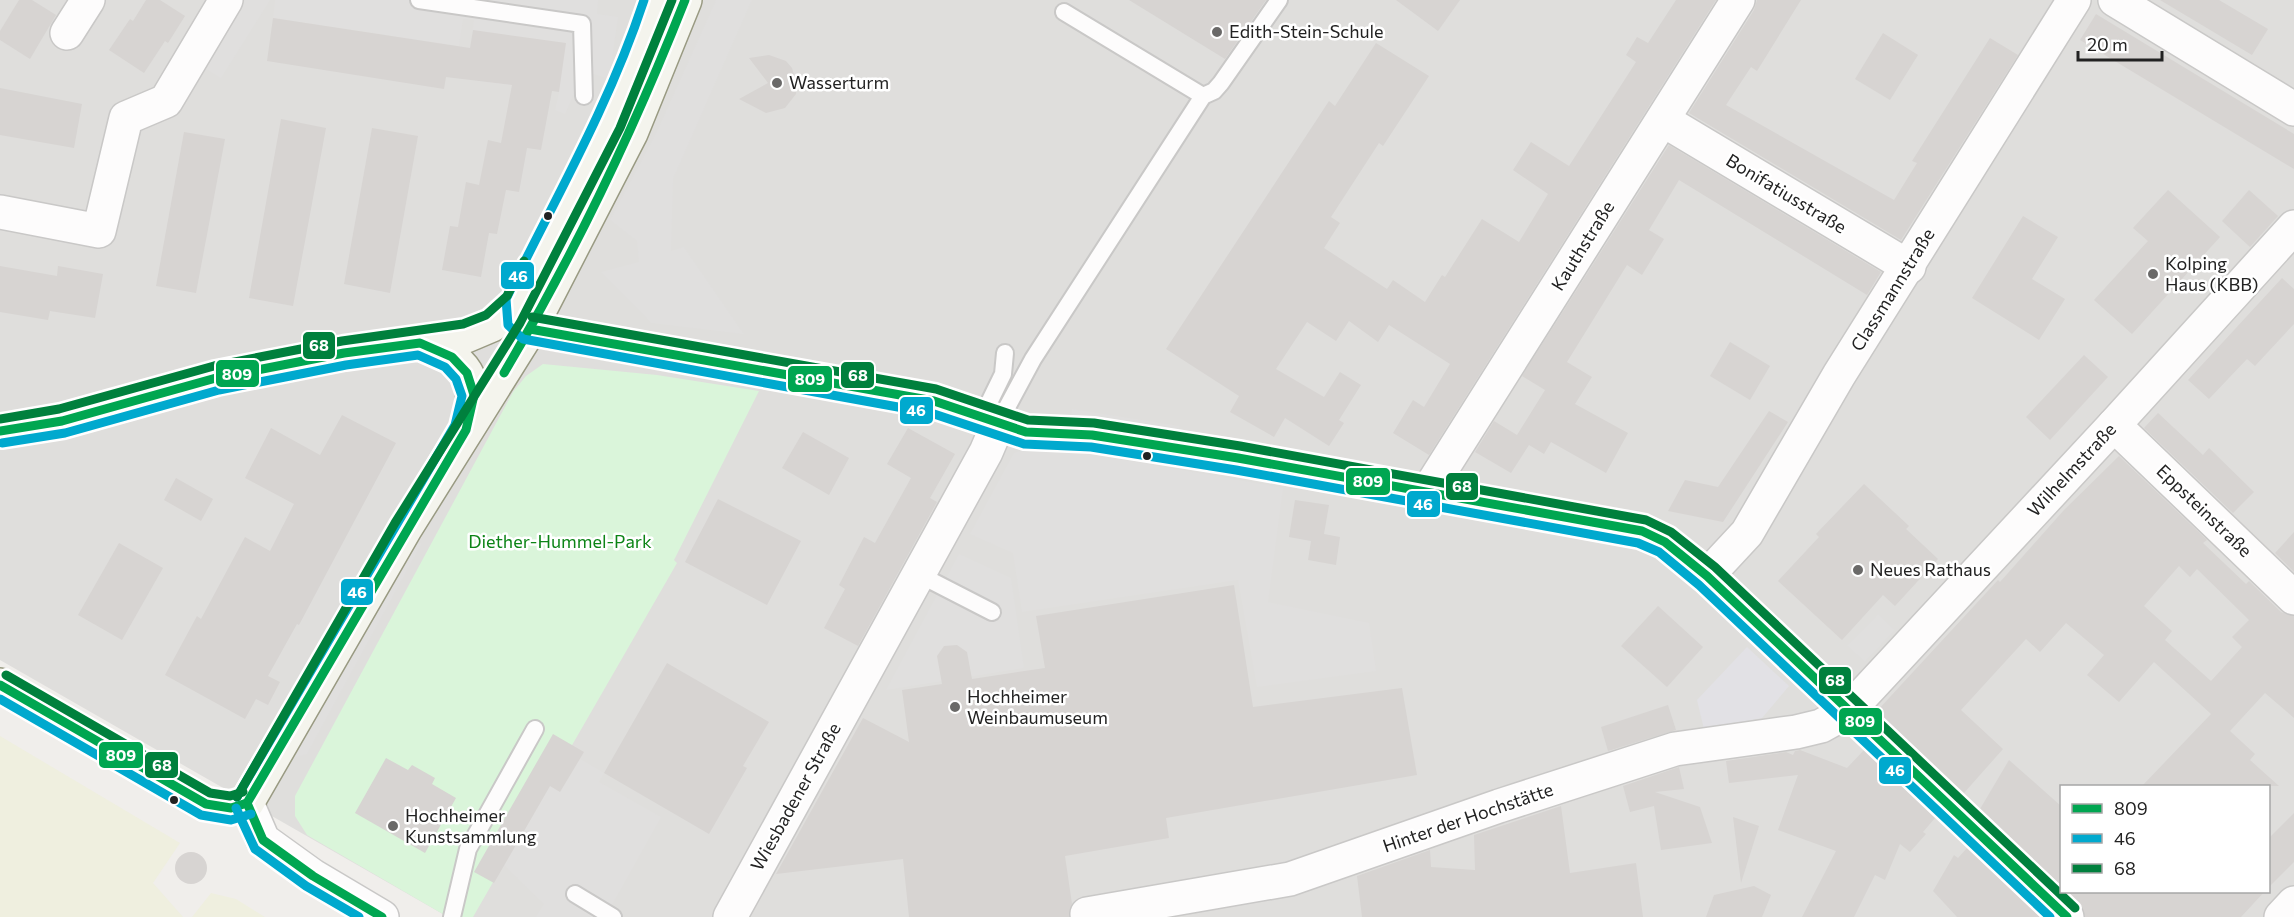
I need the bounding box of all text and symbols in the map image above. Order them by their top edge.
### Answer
place label: Edith-Stein-Schule [1229,20,1384,42]
scale bar [2078,24,2162,62]
marker: Edith-Stein-Schule [1210,25,1224,39]
text: 20 m [2087,33,2128,55]
place label: Wasserturm [789,71,889,93]
marker: Wasserturm [770,76,784,90]
street label: Bonifatiusstraße [1722,149,1851,238]
street label: Kauthstraße [1546,197,1618,294]
unlabelled marker [542,210,554,222]
street label: Classmannstraße [1846,224,1939,355]
place label: Kolping Haus (KBB) [2165,252,2258,295]
line badge: 46 [500,261,535,290]
text: 46 [508,266,528,285]
marker: Kolping Haus (KBB) [2146,267,2160,281]
line badge: 68 [302,331,336,360]
text: 68 [309,335,329,354]
line badge: 809 [215,359,260,388]
line badge: 68 [840,361,875,389]
text: 809 [222,364,252,383]
line badge: 809 [787,365,833,393]
text: 68 [848,365,868,384]
text: 809 [795,369,825,388]
line badge: 46 [899,396,934,425]
text: 46 [906,400,926,419]
street label: Wilhelmstraße [2022,418,2120,521]
unlabelled marker [1141,450,1153,462]
street label: Eppsteinstraße [2152,459,2257,561]
line badge: 809 [1345,467,1391,496]
text: 809 [1353,471,1383,490]
line badge: 68 [1445,472,1479,501]
text: 68 [1452,476,1472,495]
line badge: 46 [1406,490,1441,518]
text: 46 [1413,494,1433,513]
park label: Diether-Hummel-Park [468,530,652,552]
place label: Neues Rathaus [1870,558,1991,580]
marker: Neues Rathaus [1851,563,1865,577]
line badge: 46 [340,578,374,606]
text: 46 [347,582,367,601]
line badge: 68 [1818,666,1852,695]
text: 68 [1825,670,1845,689]
place label: Hochheimer Weinbaumuseum [967,685,1108,728]
marker: Hochheimer Weinbaumuseum [948,700,962,714]
line badge: 809 [1838,707,1883,736]
text: 809 [1845,711,1875,730]
street label: Wiesbadener Straße [745,719,845,874]
line badge: 809 [98,741,144,769]
text: 809 [106,745,136,764]
line badge: 68 [144,751,179,779]
text: 68 [152,755,172,774]
line badge: 46 [1878,756,1912,785]
text: 46 [1885,760,1905,779]
street label: Hinter der Hochstätte [1380,778,1556,857]
legend [2060,785,2270,893]
unlabelled marker [168,794,180,806]
text: 809 [2114,797,2148,819]
place label: Hochheimer Kunstsammlung [405,804,537,847]
marker: Hochheimer Kunstsammlung [386,819,400,833]
text: 46 [2114,827,2136,849]
text: 68 [2114,857,2136,879]

